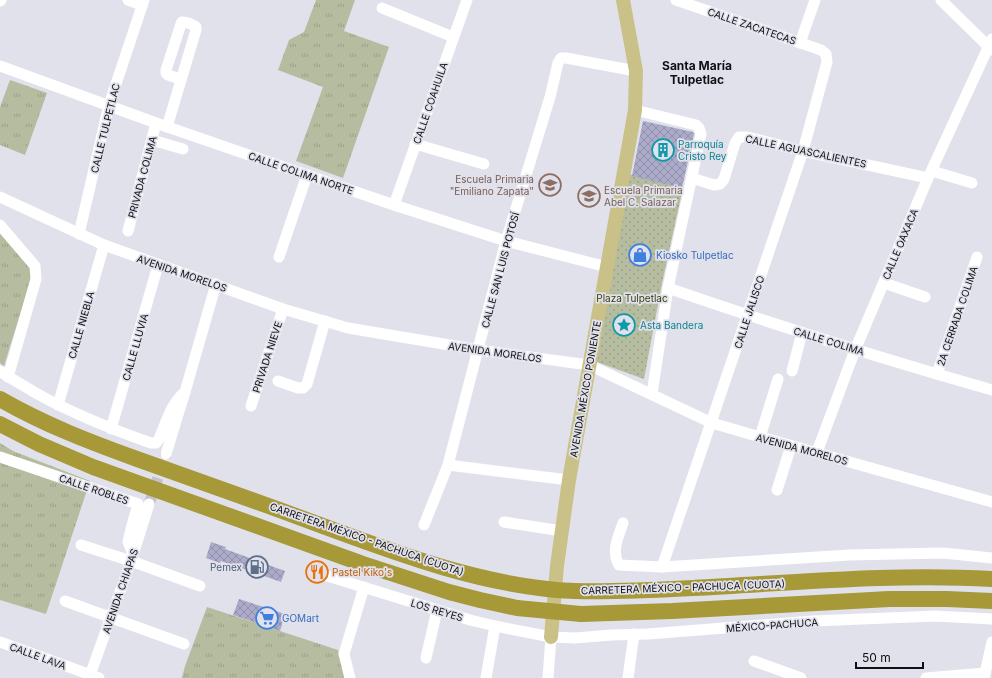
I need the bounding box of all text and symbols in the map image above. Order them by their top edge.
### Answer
street label: CALLE ZACATECAS [706,5,798,47]
district label: Santa María Tulpetlac [662,58,732,87]
street label: CALLE COAHUILA [410,60,450,145]
street label: CALLE TULPETLAC [88,82,122,174]
street label: CALLE AGUASCALIENTES [744,132,868,170]
street label: PRIVADA COLIMA [125,135,159,219]
building icon: Parroquía Cristo Rey [650,137,676,163]
place label: Parroquía Cristo Rey [678,138,727,162]
street label: CALLE COLIMA NORTE [247,149,355,197]
school or university icon: Escuela Primaria "Emiliano Zapata" [537,172,563,198]
place label: Escuela Primaria "Emiliano Zapata" [450,173,534,197]
school or university icon: Escuela Primaria Abel C. Salazar [576,183,602,209]
place label: Escuela Primaria Abel C. Salazar [604,184,683,208]
street label: CALLE OAXACA [880,207,920,281]
street label: CALLE SAN LUIS POTOSÍ [478,210,521,329]
shop icon: Kiosko Tulpetlac [627,242,653,268]
place label: Kiosko Tulpetlac [656,249,734,261]
street label: AVENIDA MORELOS [135,252,229,294]
street label: 2A CERRADA COLIMA [934,264,980,367]
street label: CALLE JALISCO [732,274,767,350]
street label: CALLE NIEBLA [66,290,96,360]
park label: Plaza Tulpetlac [596,292,668,304]
street label: CALLE LLUVIA [120,312,150,382]
place icon: Asta Bandera [611,312,637,338]
place label: Asta Bandera [640,319,703,331]
street label: PRIVADA NIEVE [250,320,284,394]
street label: AVENIDA MÉXICO PONIENTE [566,320,603,458]
street label: CALLE COLIMA [792,325,866,357]
street label: AVENIDA MORELOS [447,339,543,365]
street label: AVENIDA MORELOS [755,431,849,467]
street label: CALLE ROBLES [58,471,130,507]
street label: CARRETERA MÉXICO - PACHUCA (CUOTA) [268,499,466,578]
street label: AVENIDA CHIAPAS [100,547,140,635]
fuel station icon: Pemex [244,554,270,580]
restaurant icon: Pastel Kiko's [304,559,330,585]
place label: Pemex [210,561,243,573]
place label: Pastel Kiko's [332,566,392,578]
street label: CARRETERA MÉXICO - PACHUCA (CUOTA) [581,576,785,597]
street label: LOS REYES [409,596,465,624]
supermarket icon: GOMart [254,605,280,631]
place label: GOMart [282,612,320,624]
street label: MÉXICO-PACHUCA [725,615,819,634]
street label: CALLE LAVA [8,640,68,672]
scale bar [856,644,923,670]
text: 50 m [862,650,891,665]

